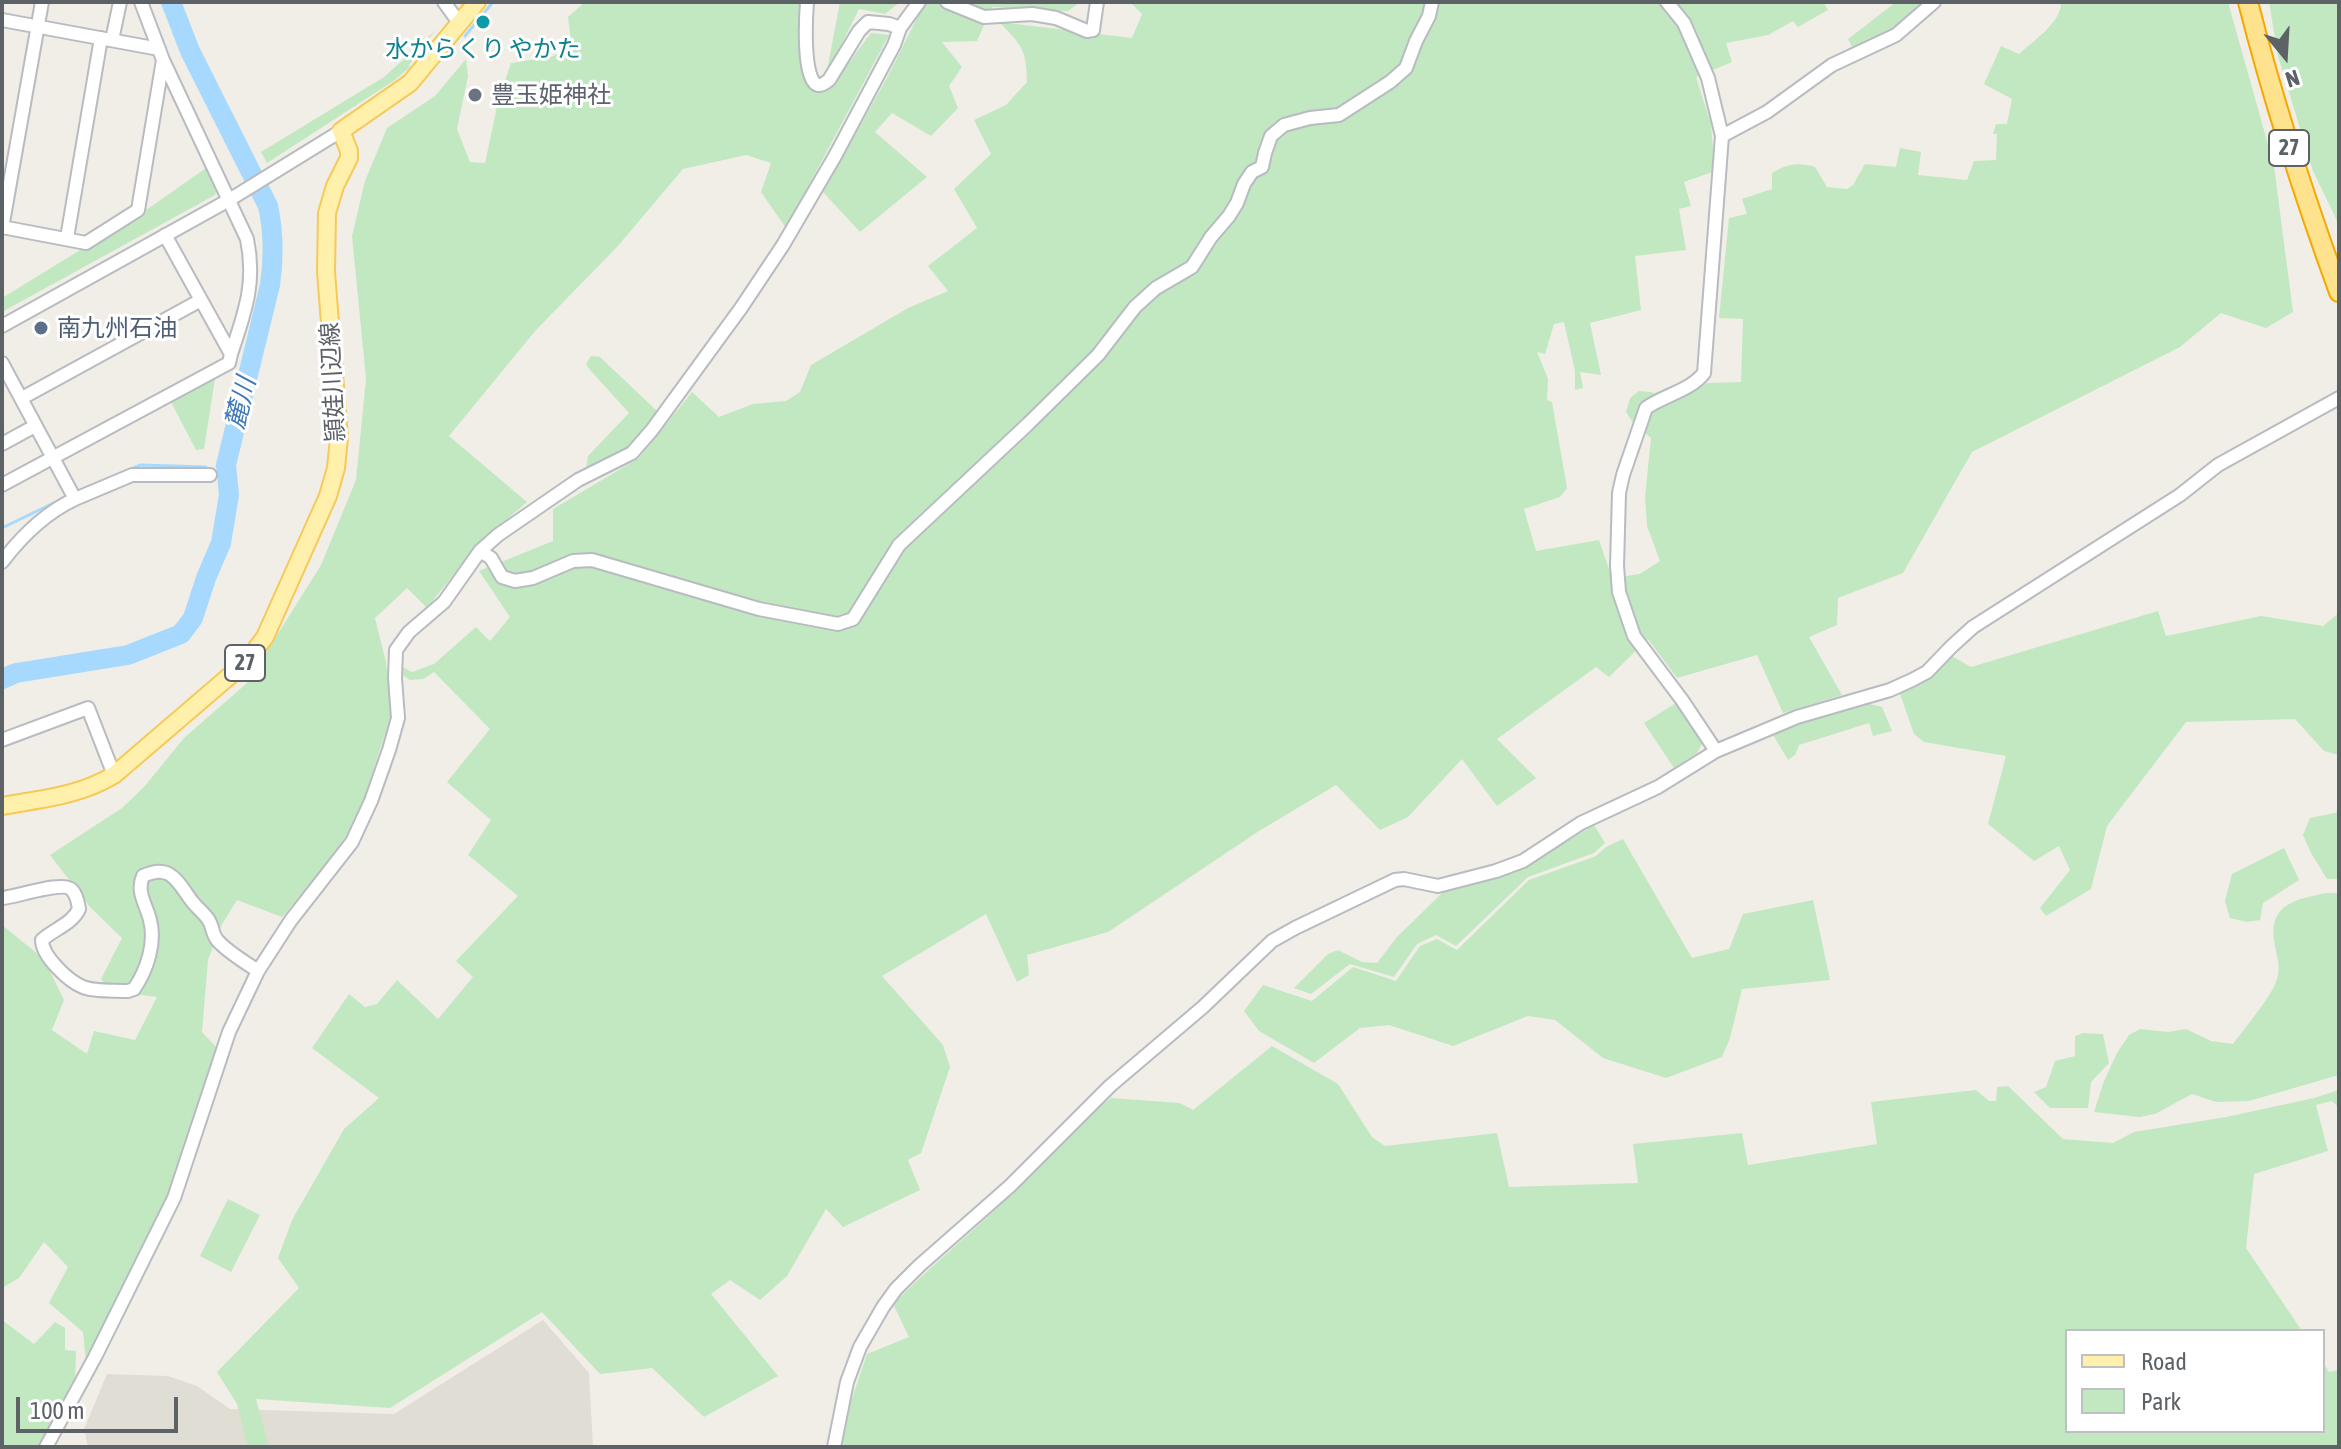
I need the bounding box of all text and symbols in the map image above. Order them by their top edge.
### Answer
marker: 水からくり やかた [474,13,492,31]
north arrow [2245,16,2325,96]
place label: 水からくり やかた [385,35,581,63]
text: N [2282,64,2303,93]
place label: 豊玉姫神社 [491,81,611,109]
marker: 豊玉姫神社 [466,86,484,104]
road number: 27 [2269,130,2309,166]
place label: 南九州石油 [57,314,177,342]
marker: 南九州石油 [32,319,50,337]
street label: 頴娃川辺線 [315,321,351,443]
water label: 麓川 [220,374,262,432]
road number: 27 [225,645,265,681]
legend [2065,1329,2325,1433]
text: Road [2141,1348,2187,1375]
scale bar [20,1381,182,1431]
text: Park [2141,1388,2181,1415]
text: 100 m [30,1397,84,1424]

